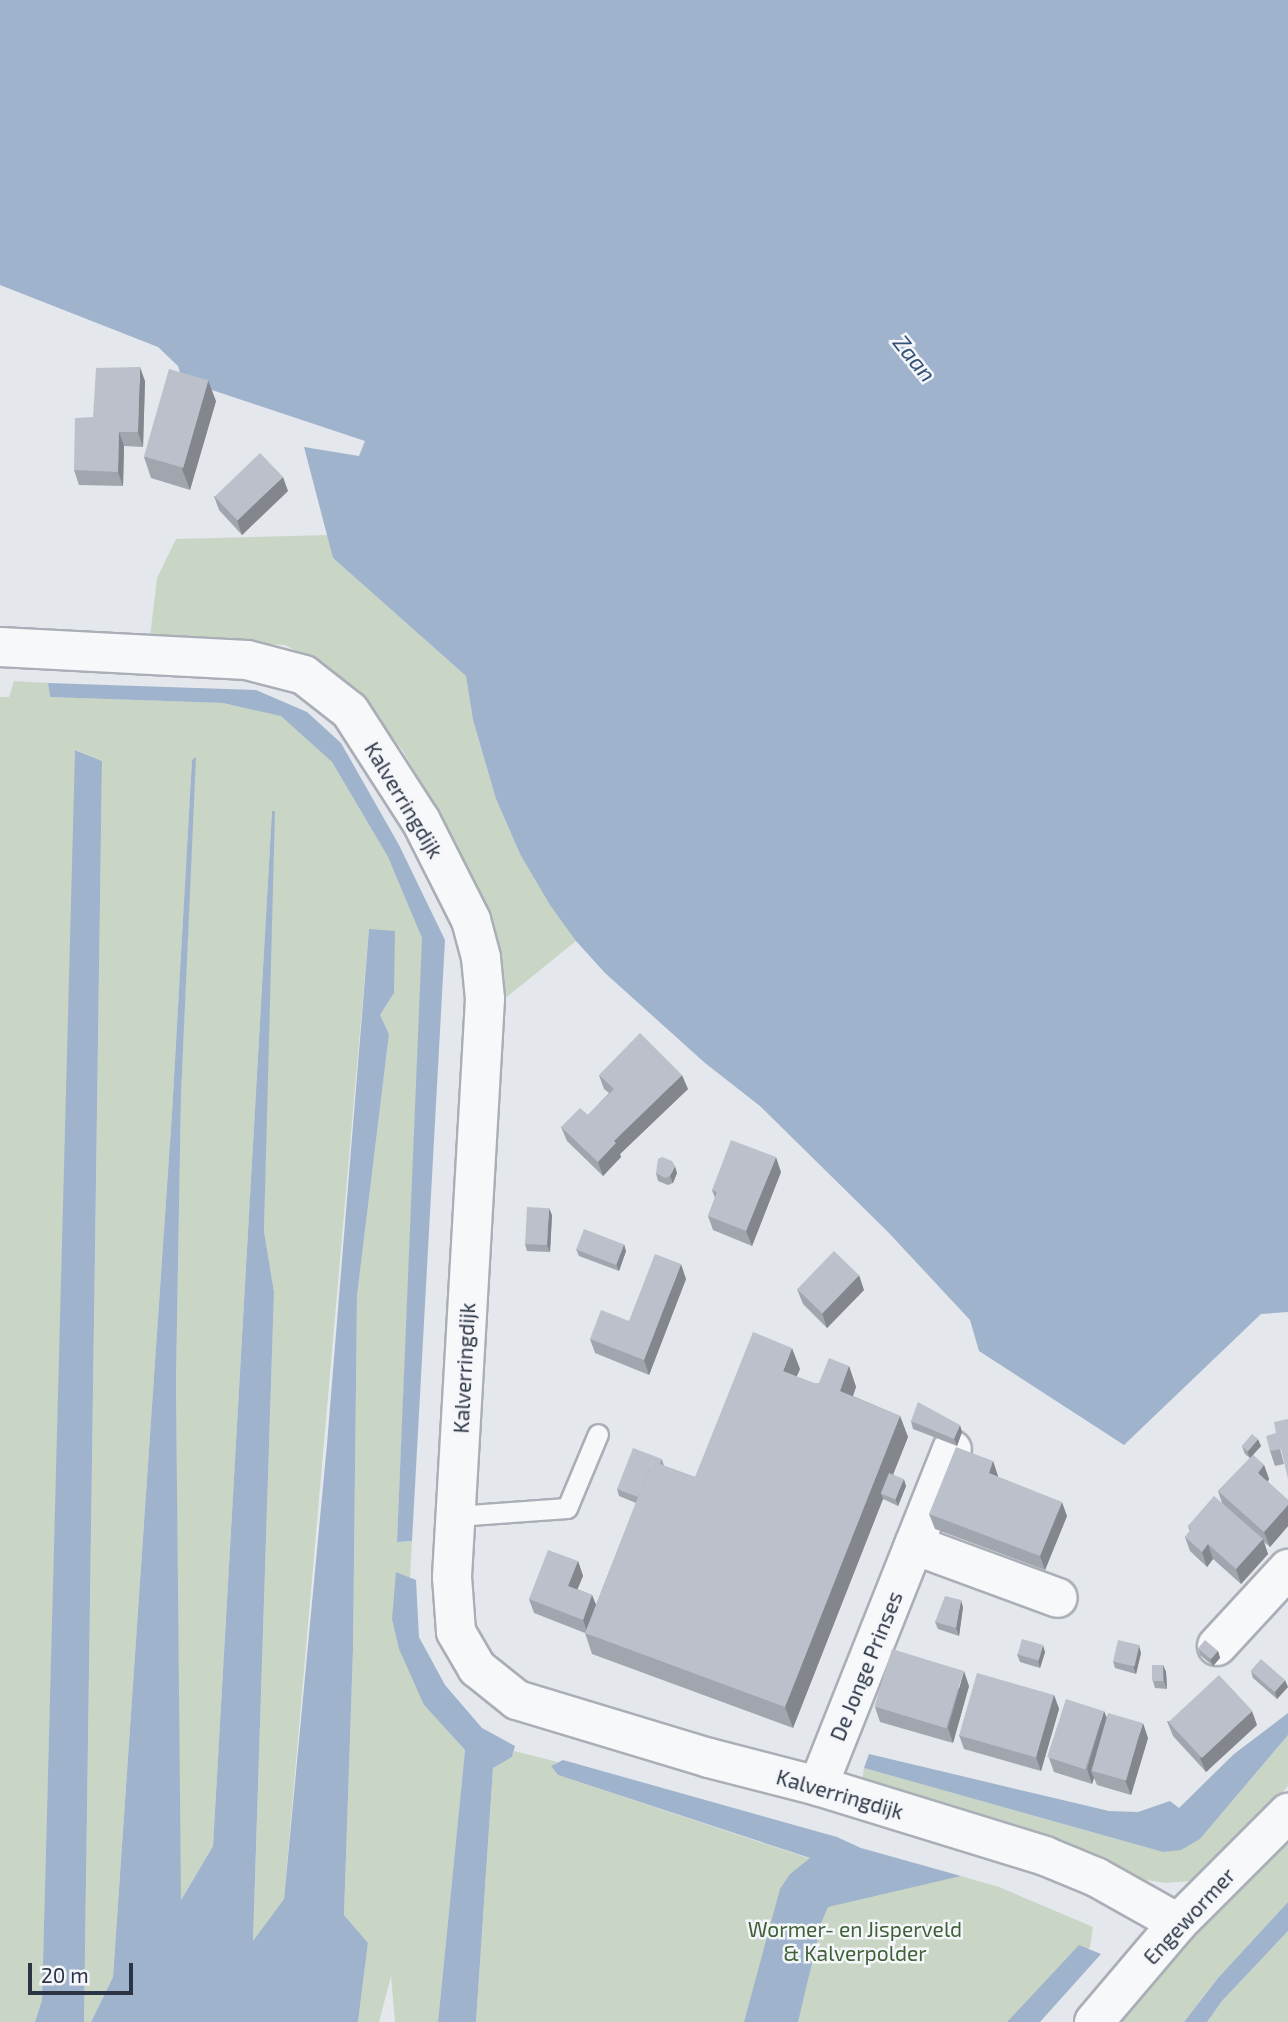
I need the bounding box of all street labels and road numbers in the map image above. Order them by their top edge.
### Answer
street label: Kalverringdijk [359,737,449,863]
street label: Kalverringdijk [448,1302,480,1434]
street label: De Jonge Prinses [824,1587,908,1745]
street label: Kalverringdijk [774,1764,906,1824]
street label: Engewormer [1138,1863,1240,1969]

